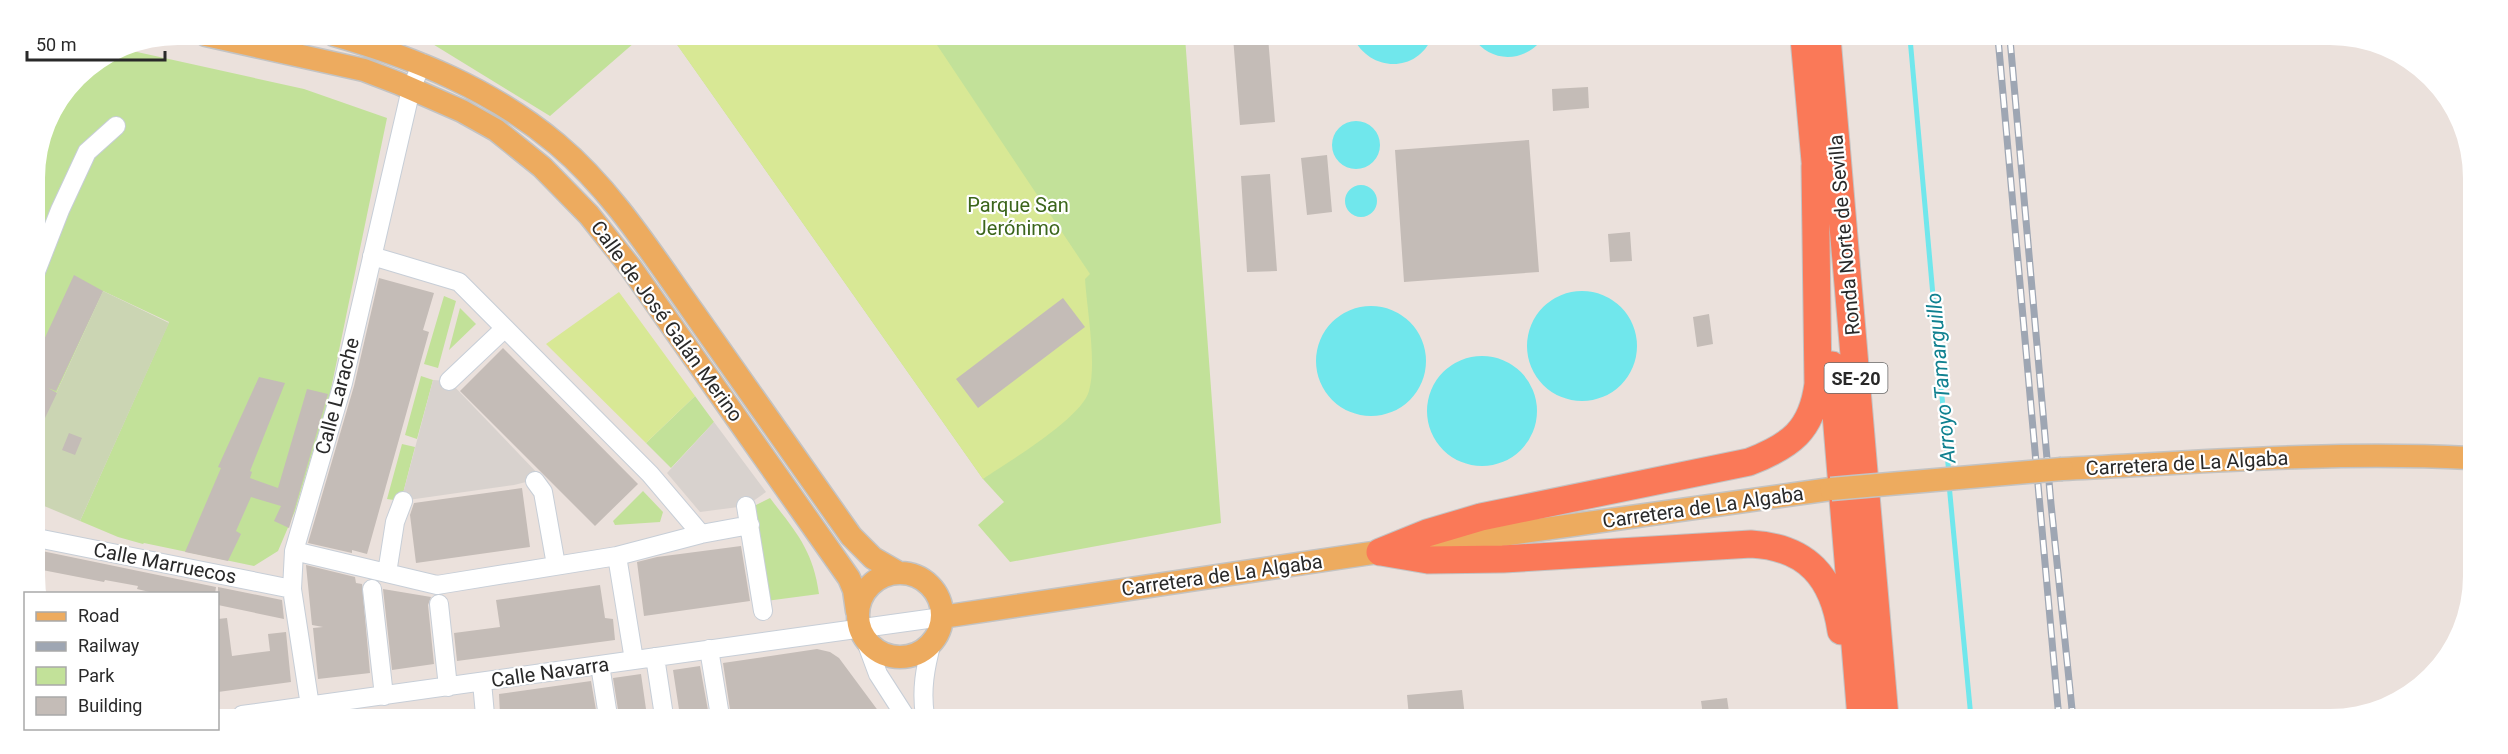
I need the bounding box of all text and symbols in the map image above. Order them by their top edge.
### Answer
scale bar [27,24,165,62]
text: 50 m [36,34,76,55]
street label: Ronda Norte de Sevilla [1823,134,1865,336]
park label: Parque San Jerónimo [967,193,1069,240]
street label: Calle de José Galán Merino [586,216,748,426]
water label: Arroyo Tamarguillo [1922,292,1960,465]
street label: Calle Larache [310,335,364,457]
road number: SE-20 [1824,363,1888,393]
street label: Carretera de La Algaba [2085,446,2289,480]
street label: Carretera de La Algaba [1601,481,1805,533]
street label: Calle Marruecos [92,537,238,589]
street label: Carretera de La Algaba [1120,549,1324,601]
legend [24,592,219,730]
text: Road [78,605,119,626]
text: Railway [78,635,140,656]
street label: Calle Navarra [490,652,610,692]
text: Park [78,665,115,686]
text: Building [78,695,142,716]

